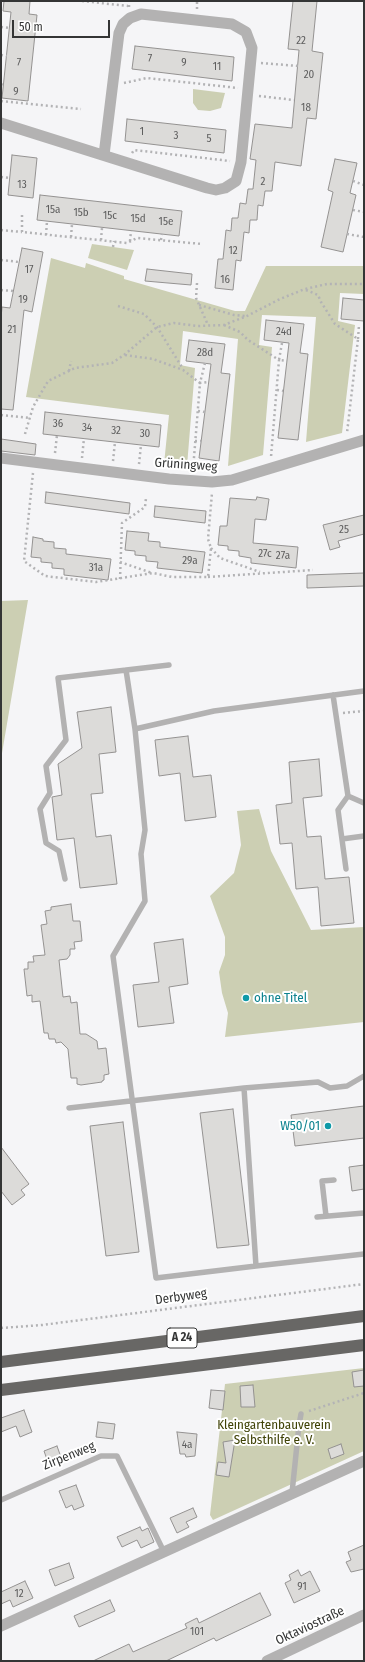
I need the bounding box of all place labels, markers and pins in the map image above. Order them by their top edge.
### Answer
place label: ohne Titel [254,990,307,1006]
marker: ohne Titel [241,993,251,1003]
place label: W50/01 [280,1118,320,1134]
marker: W50/01 [323,1121,333,1131]

